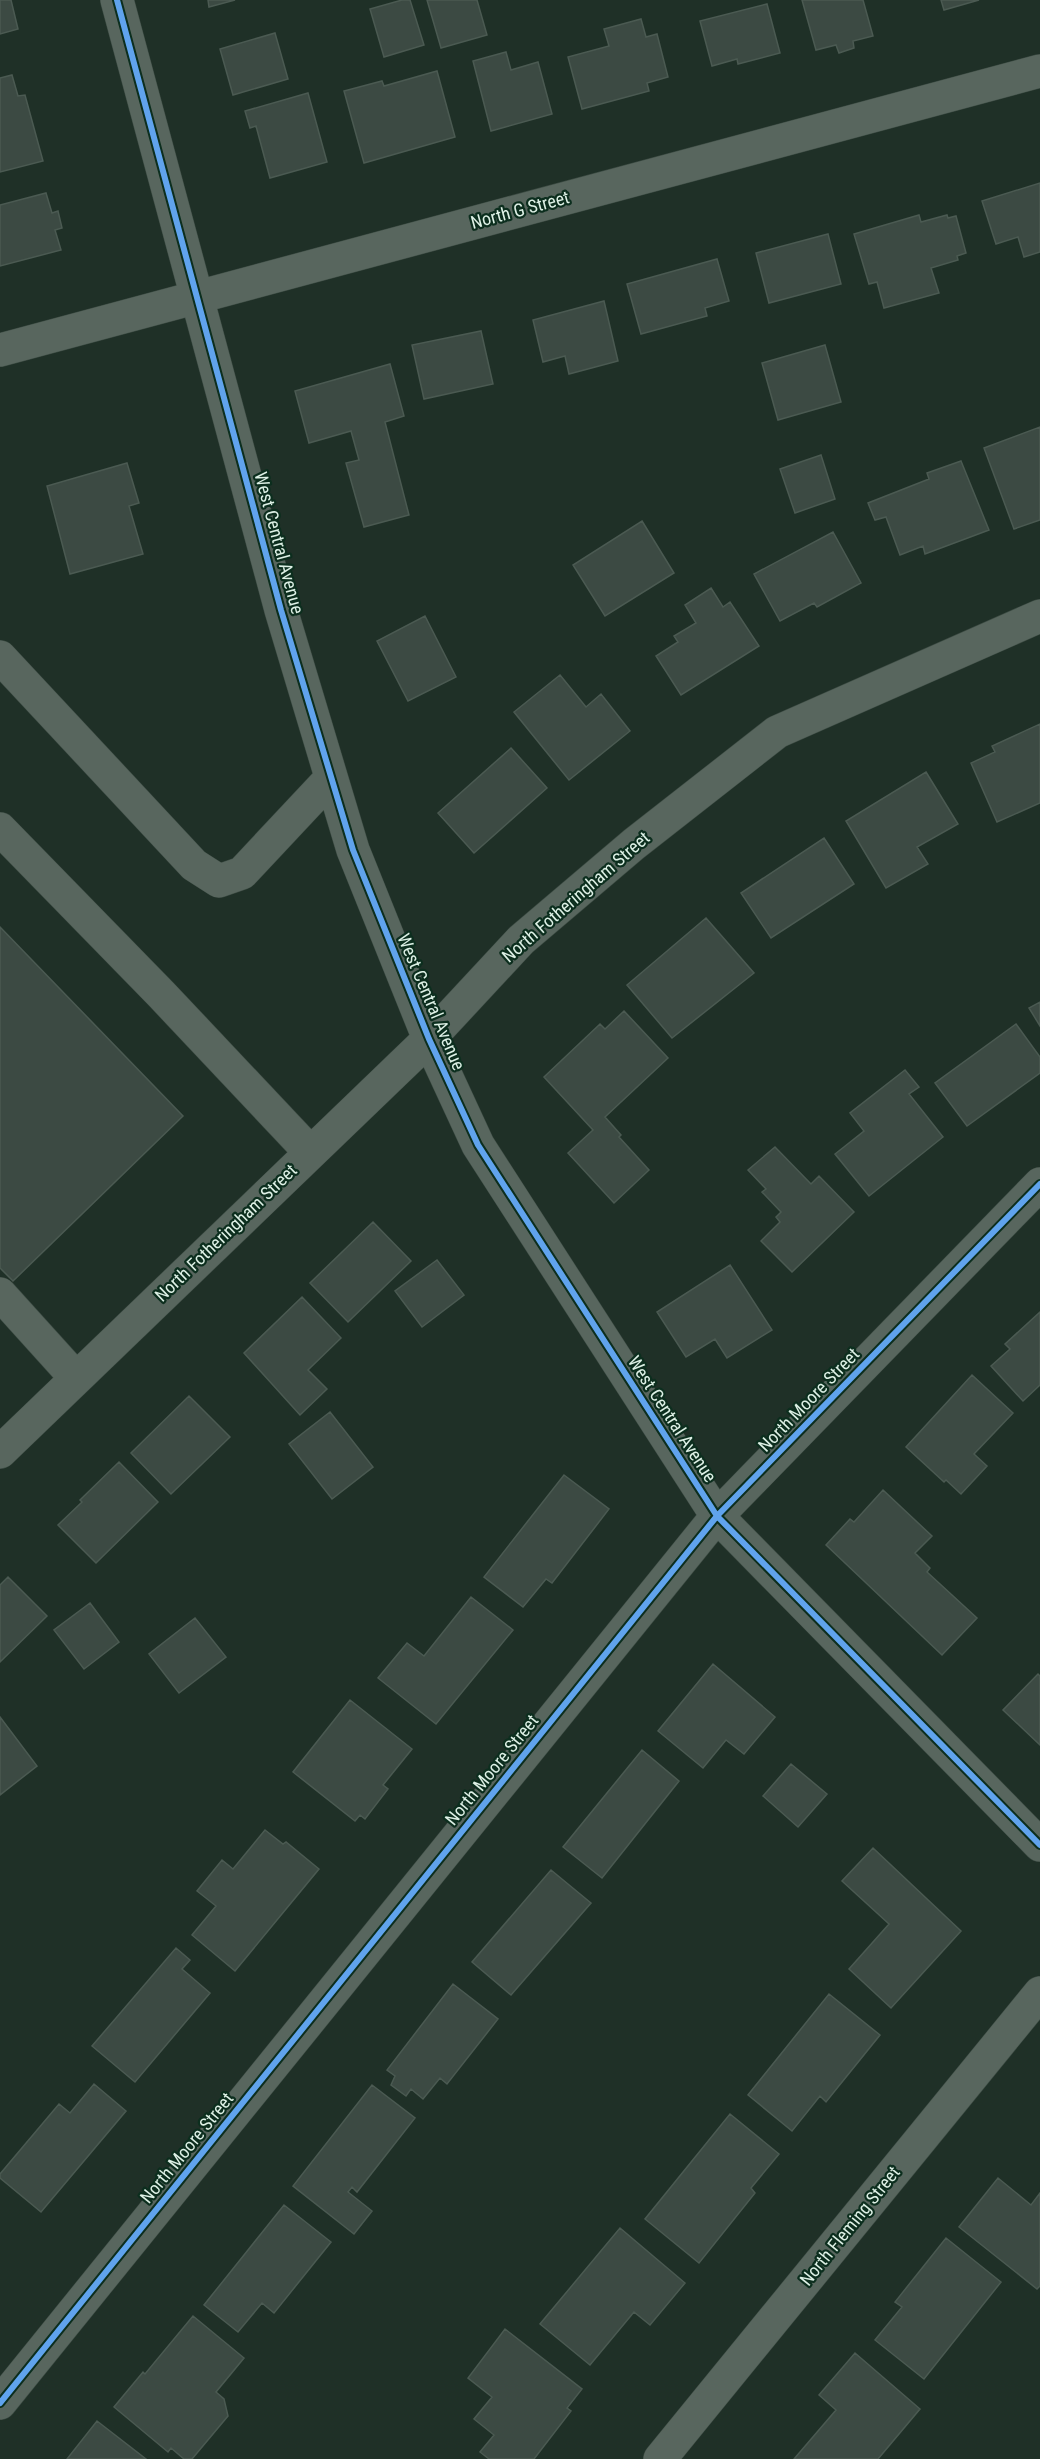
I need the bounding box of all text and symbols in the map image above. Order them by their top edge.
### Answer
street label: North G Street [468,186,571,233]
street label: West Central Avenue [250,470,309,616]
street label: North Fotheringham Street [498,827,654,966]
street label: West Central Avenue [393,930,470,1073]
street label: North Fotheringham Street [151,1160,301,1306]
street label: North Moore Street [754,1343,863,1456]
street label: West Central Avenue [624,1352,721,1486]
street label: North Moore Street [441,1710,543,1829]
street label: North Moore Street [136,2088,238,2207]
street label: North Fleming Street [795,2162,904,2289]

